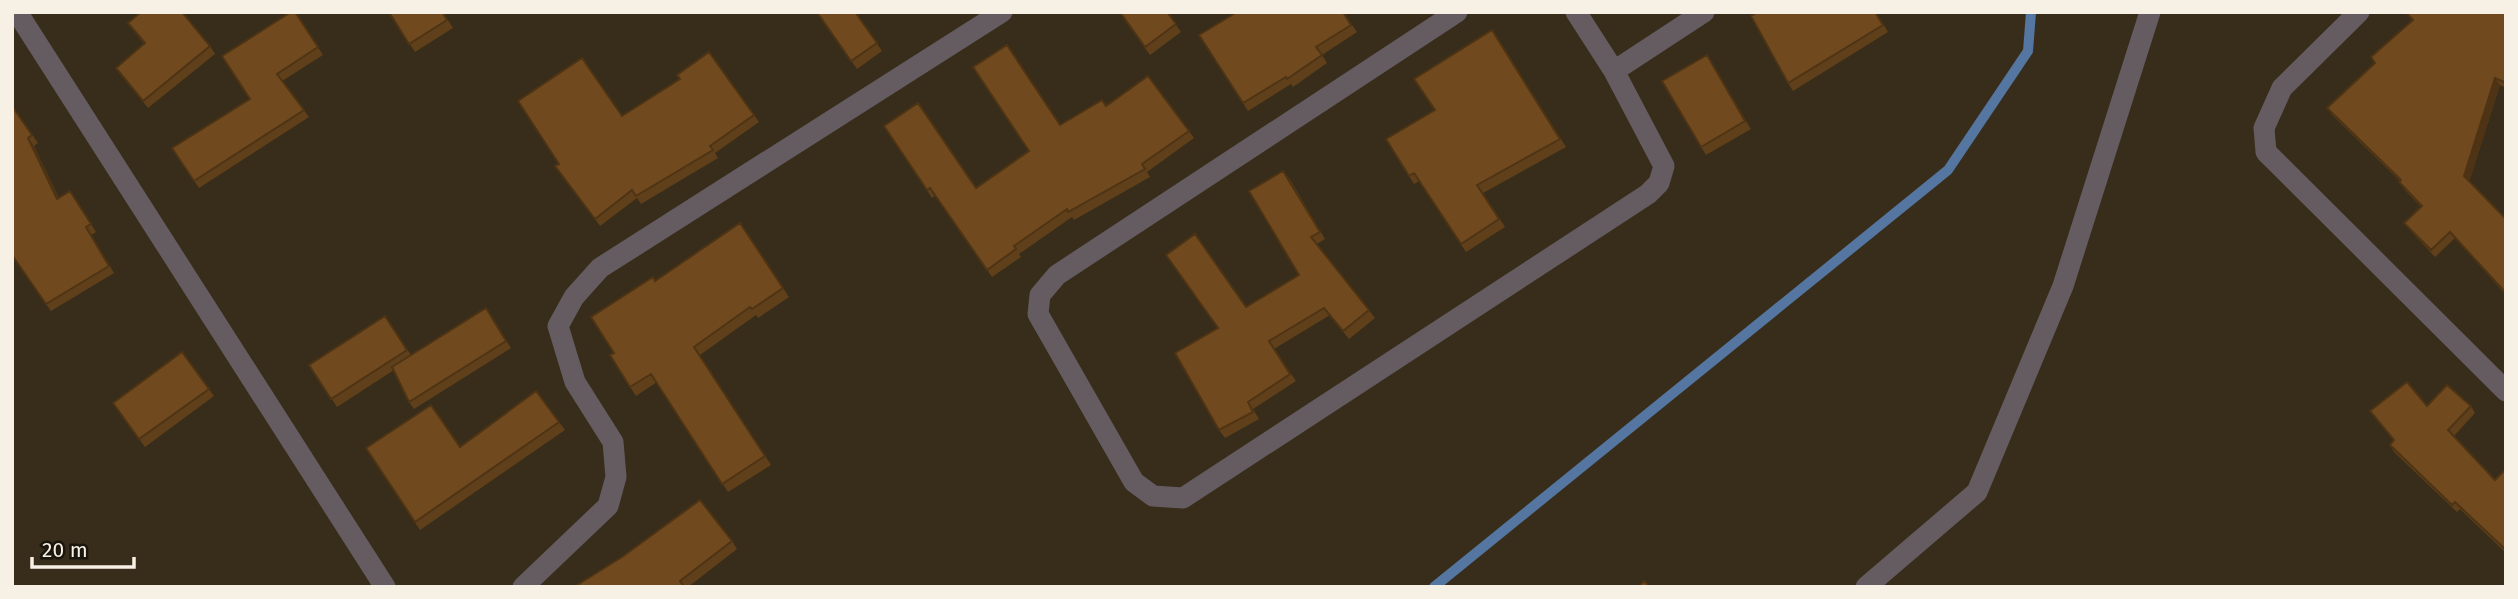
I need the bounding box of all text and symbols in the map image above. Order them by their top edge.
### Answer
scale bar [32,526,133,570]
text: 20 m [42,537,88,563]

